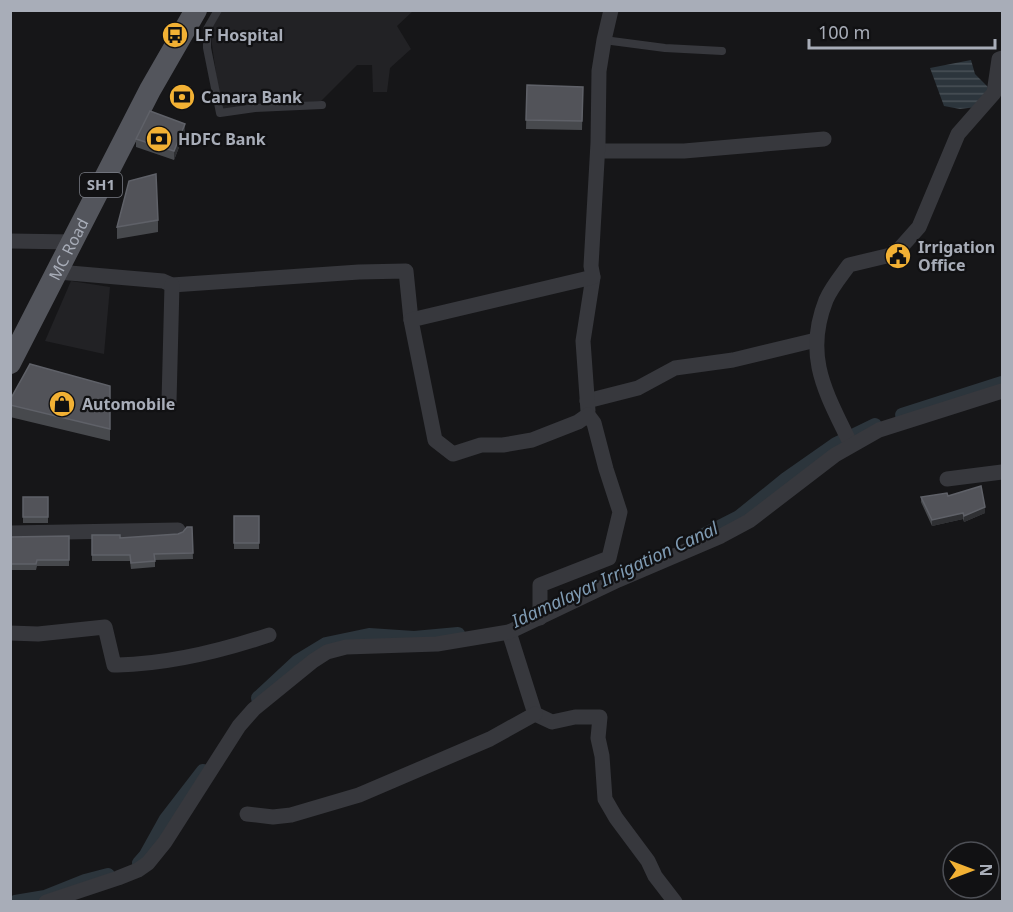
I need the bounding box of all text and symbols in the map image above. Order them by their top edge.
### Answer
scale bar [809,12,995,50]
bus stop icon: LF Hospital [160,20,190,50]
text: 100 m [818,20,870,44]
place label: LF Hospital [195,24,283,46]
bank icon: Canara Bank [167,82,197,112]
place label: Canara Bank [201,86,302,108]
bank icon: HDFC Bank [144,124,174,154]
place label: HDFC Bank [178,128,266,150]
road number: SH1 [80,173,122,197]
street label: MC Road [43,214,94,284]
place label: Irrigation Office [918,236,995,276]
public building icon: Irrigation Office [883,241,913,271]
shop icon: Automobile [47,389,77,419]
place label: Automobile [82,393,175,415]
water label: Idamalayar Irrigation Canal [507,515,722,633]
north arrow [941,840,1001,900]
text: N [975,863,997,877]

